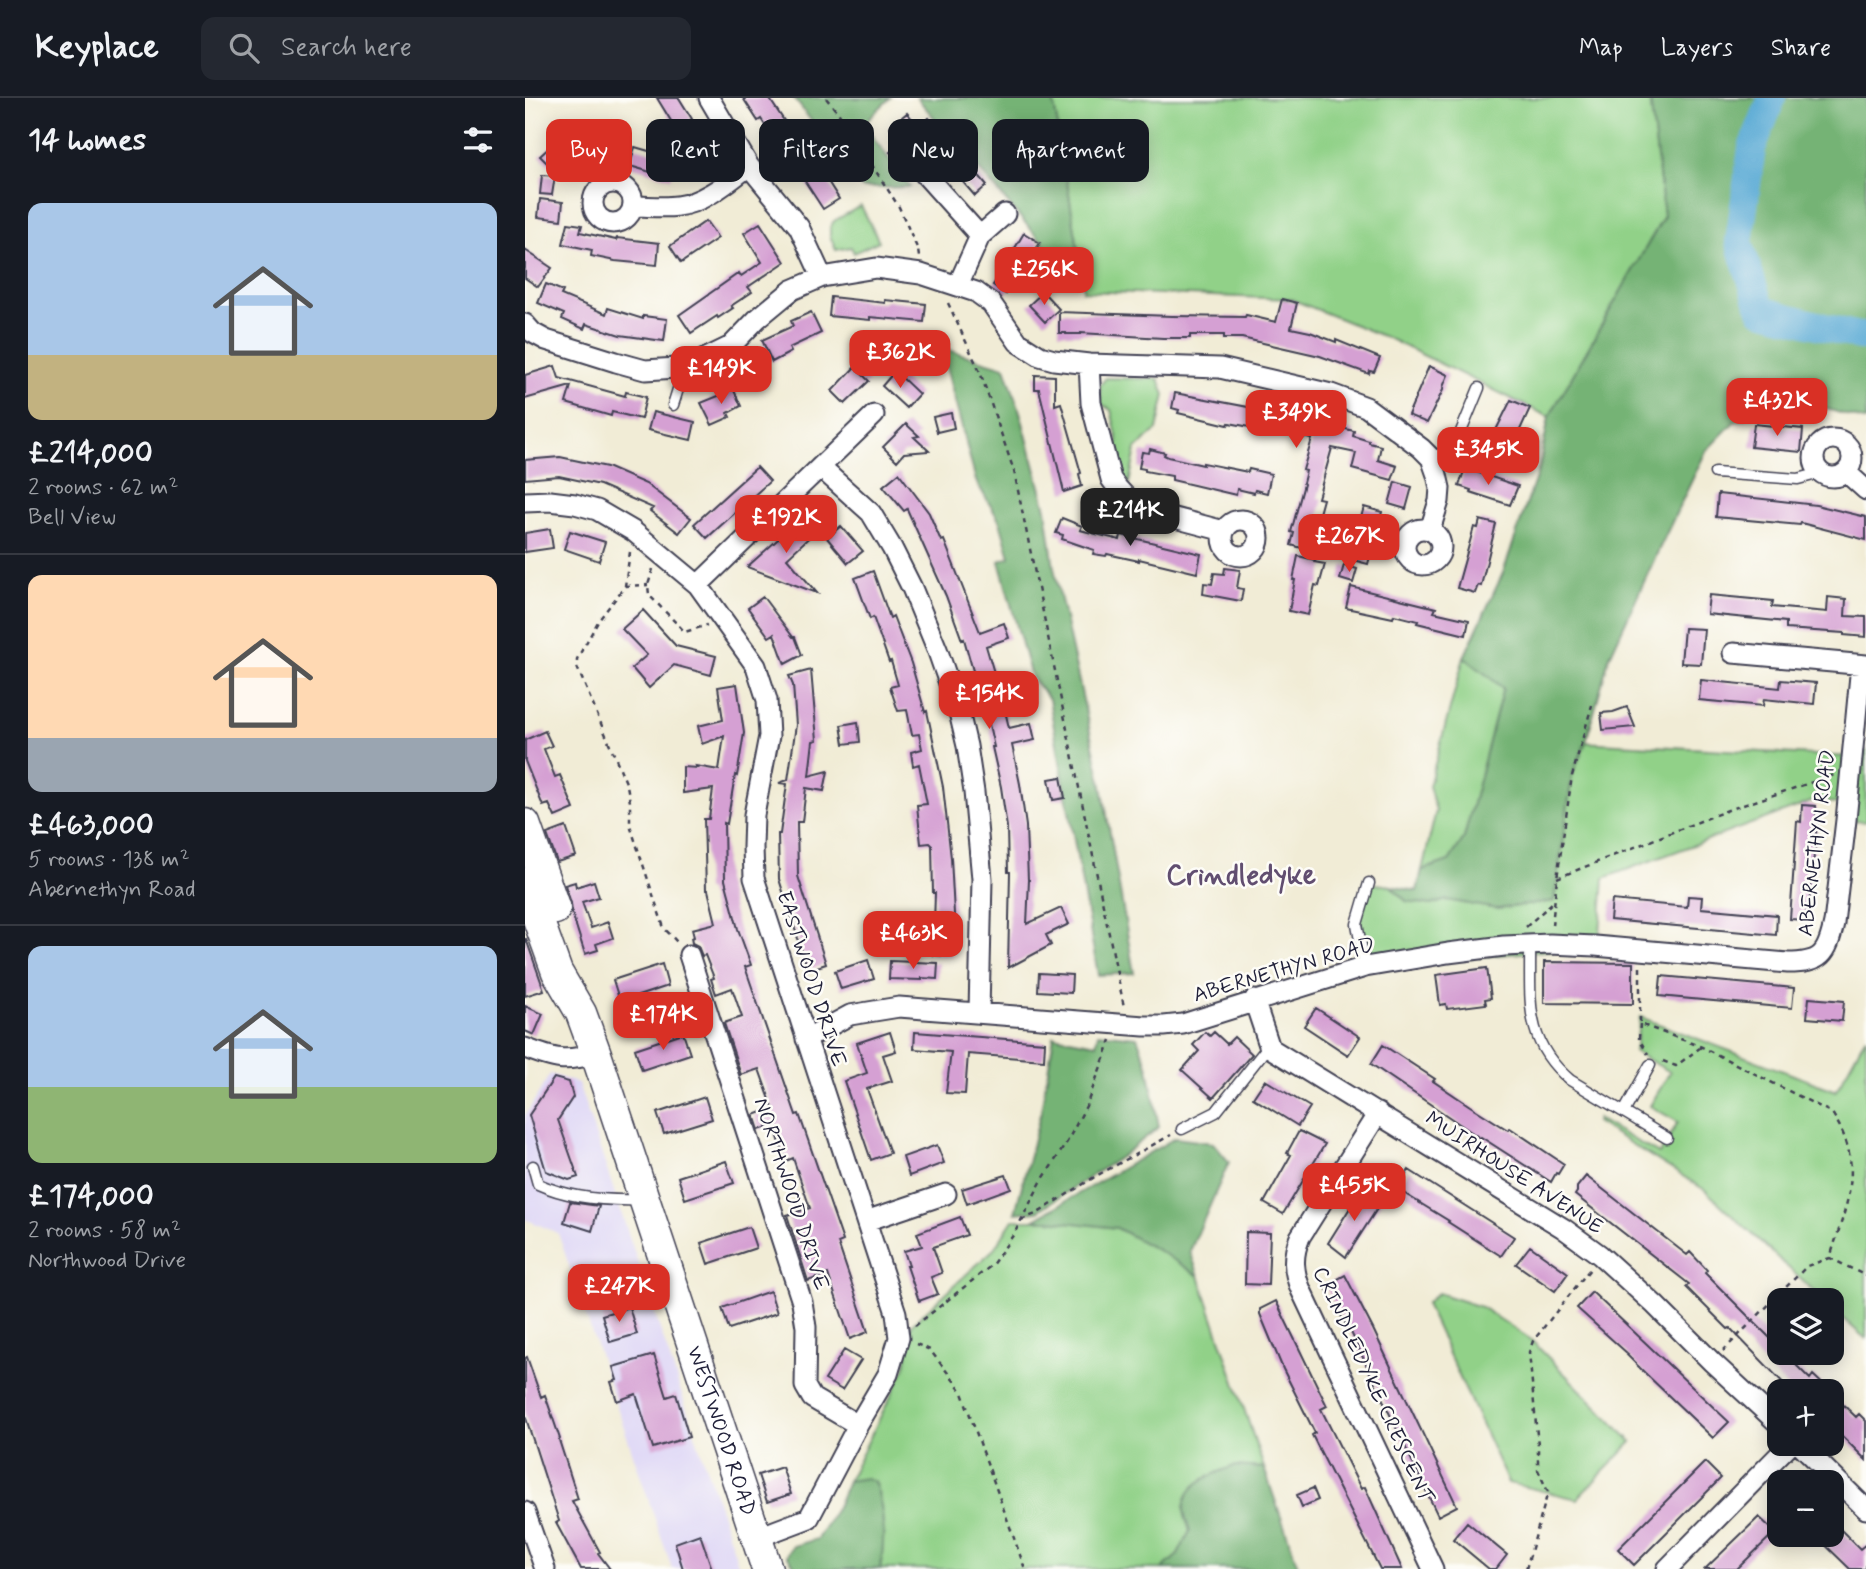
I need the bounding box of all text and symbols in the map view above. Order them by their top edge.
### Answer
search box [201,17,691,80]
text: Keyplace [35,26,159,70]
icon: search [225,29,263,67]
text: Search here [281,31,412,65]
text: Map [1579,33,1623,64]
text: Layers [1661,33,1733,64]
text: Share [1771,33,1831,64]
chip: Buy [546,119,632,182]
chip: Rent [646,119,745,182]
chip: Filters [759,119,874,182]
chip: New [888,119,978,182]
chip: Apartment [992,119,1149,182]
text: 14 homes [28,121,146,160]
icon: filters [459,121,497,159]
icon: home [200,248,326,374]
pin: £256K [995,248,1093,307]
text: £256K [1011,255,1077,285]
pin: £362K [851,330,949,390]
text: £362K [865,338,935,368]
pin: £149K [672,346,770,406]
text: £149K [687,354,755,384]
pin: £432K [1728,378,1826,438]
text: £432K [1742,386,1812,416]
pin: £349K [1247,390,1345,450]
text: £349K [1262,398,1330,428]
pin: £345K [1439,428,1537,487]
text: £214,000 [28,434,153,473]
text: £345K [1453,435,1523,465]
text: 2 rooms · 62 m² [28,473,179,503]
pin: £214K [1081,489,1179,548]
pin: £192K [737,496,835,555]
text: £214K [1096,496,1164,526]
text: Bell View [28,503,116,533]
text: £192K [751,503,821,533]
pin: £267K [1300,514,1398,574]
text: £267K [1314,522,1384,552]
icon: home [200,620,326,746]
pin: £154K [940,672,1038,731]
text: £154K [955,679,1023,709]
street label: ABERNETHYN ROAD [1792,748,1842,938]
text: £463,000 [28,806,154,845]
text: 5 rooms · 138 m² [28,845,190,875]
district label: Crindledyke [1166,858,1316,895]
text: Abernethyn Road [28,875,195,905]
street label: EASTWOOD DRIVE [769,888,853,1071]
pin: £463K [864,912,962,971]
text: £463K [879,919,947,949]
street label: ABERNETHYN ROAD [1190,931,1378,1009]
icon: home [200,991,326,1117]
pin: £174K [614,992,712,1052]
text: £174K [629,1000,697,1030]
street label: NORTHWOOD DRIVE [747,1094,835,1294]
street label: MUIRHOUSE AVENUE [1420,1105,1608,1241]
pin: £455K [1305,1164,1403,1223]
text: £455K [1319,1171,1389,1201]
text: £174,000 [28,1177,154,1216]
text: 2 rooms · 58 m² [28,1216,181,1246]
text: Northwood Drive [28,1246,186,1276]
street label: CRINDLEDYKE CRESCENT [1306,1262,1440,1508]
pin: £247K [570,1264,668,1324]
text: £247K [584,1272,654,1302]
map controls [1767,1288,1844,1547]
button: layers [1767,1288,1844,1365]
street label: WESTWOOD ROAD [680,1343,762,1519]
button: + [1767,1379,1844,1456]
button: − [1767,1470,1844,1547]

